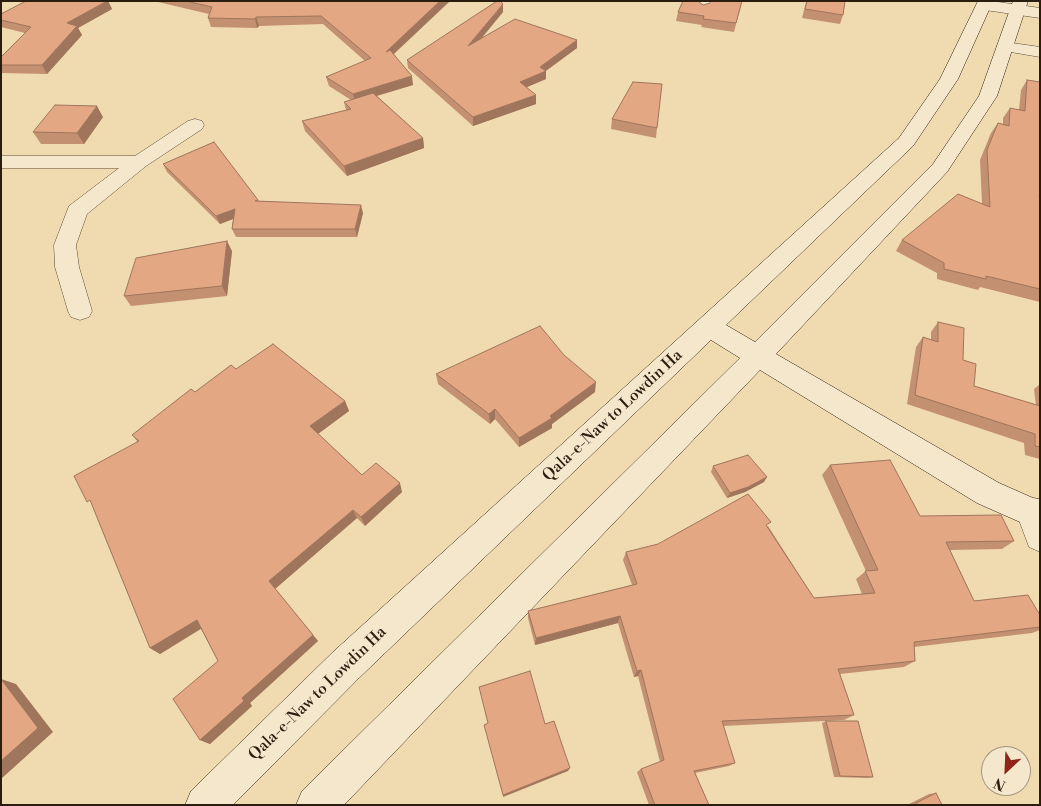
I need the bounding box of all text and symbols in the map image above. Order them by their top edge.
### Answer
street label: Qala-e-Naw to Lowdin Ha [539,346,687,486]
street label: Qala-e-Naw to Lowdin Ha [245,623,391,765]
north arrow [981,746,1031,796]
text: N [991,773,1009,794]

